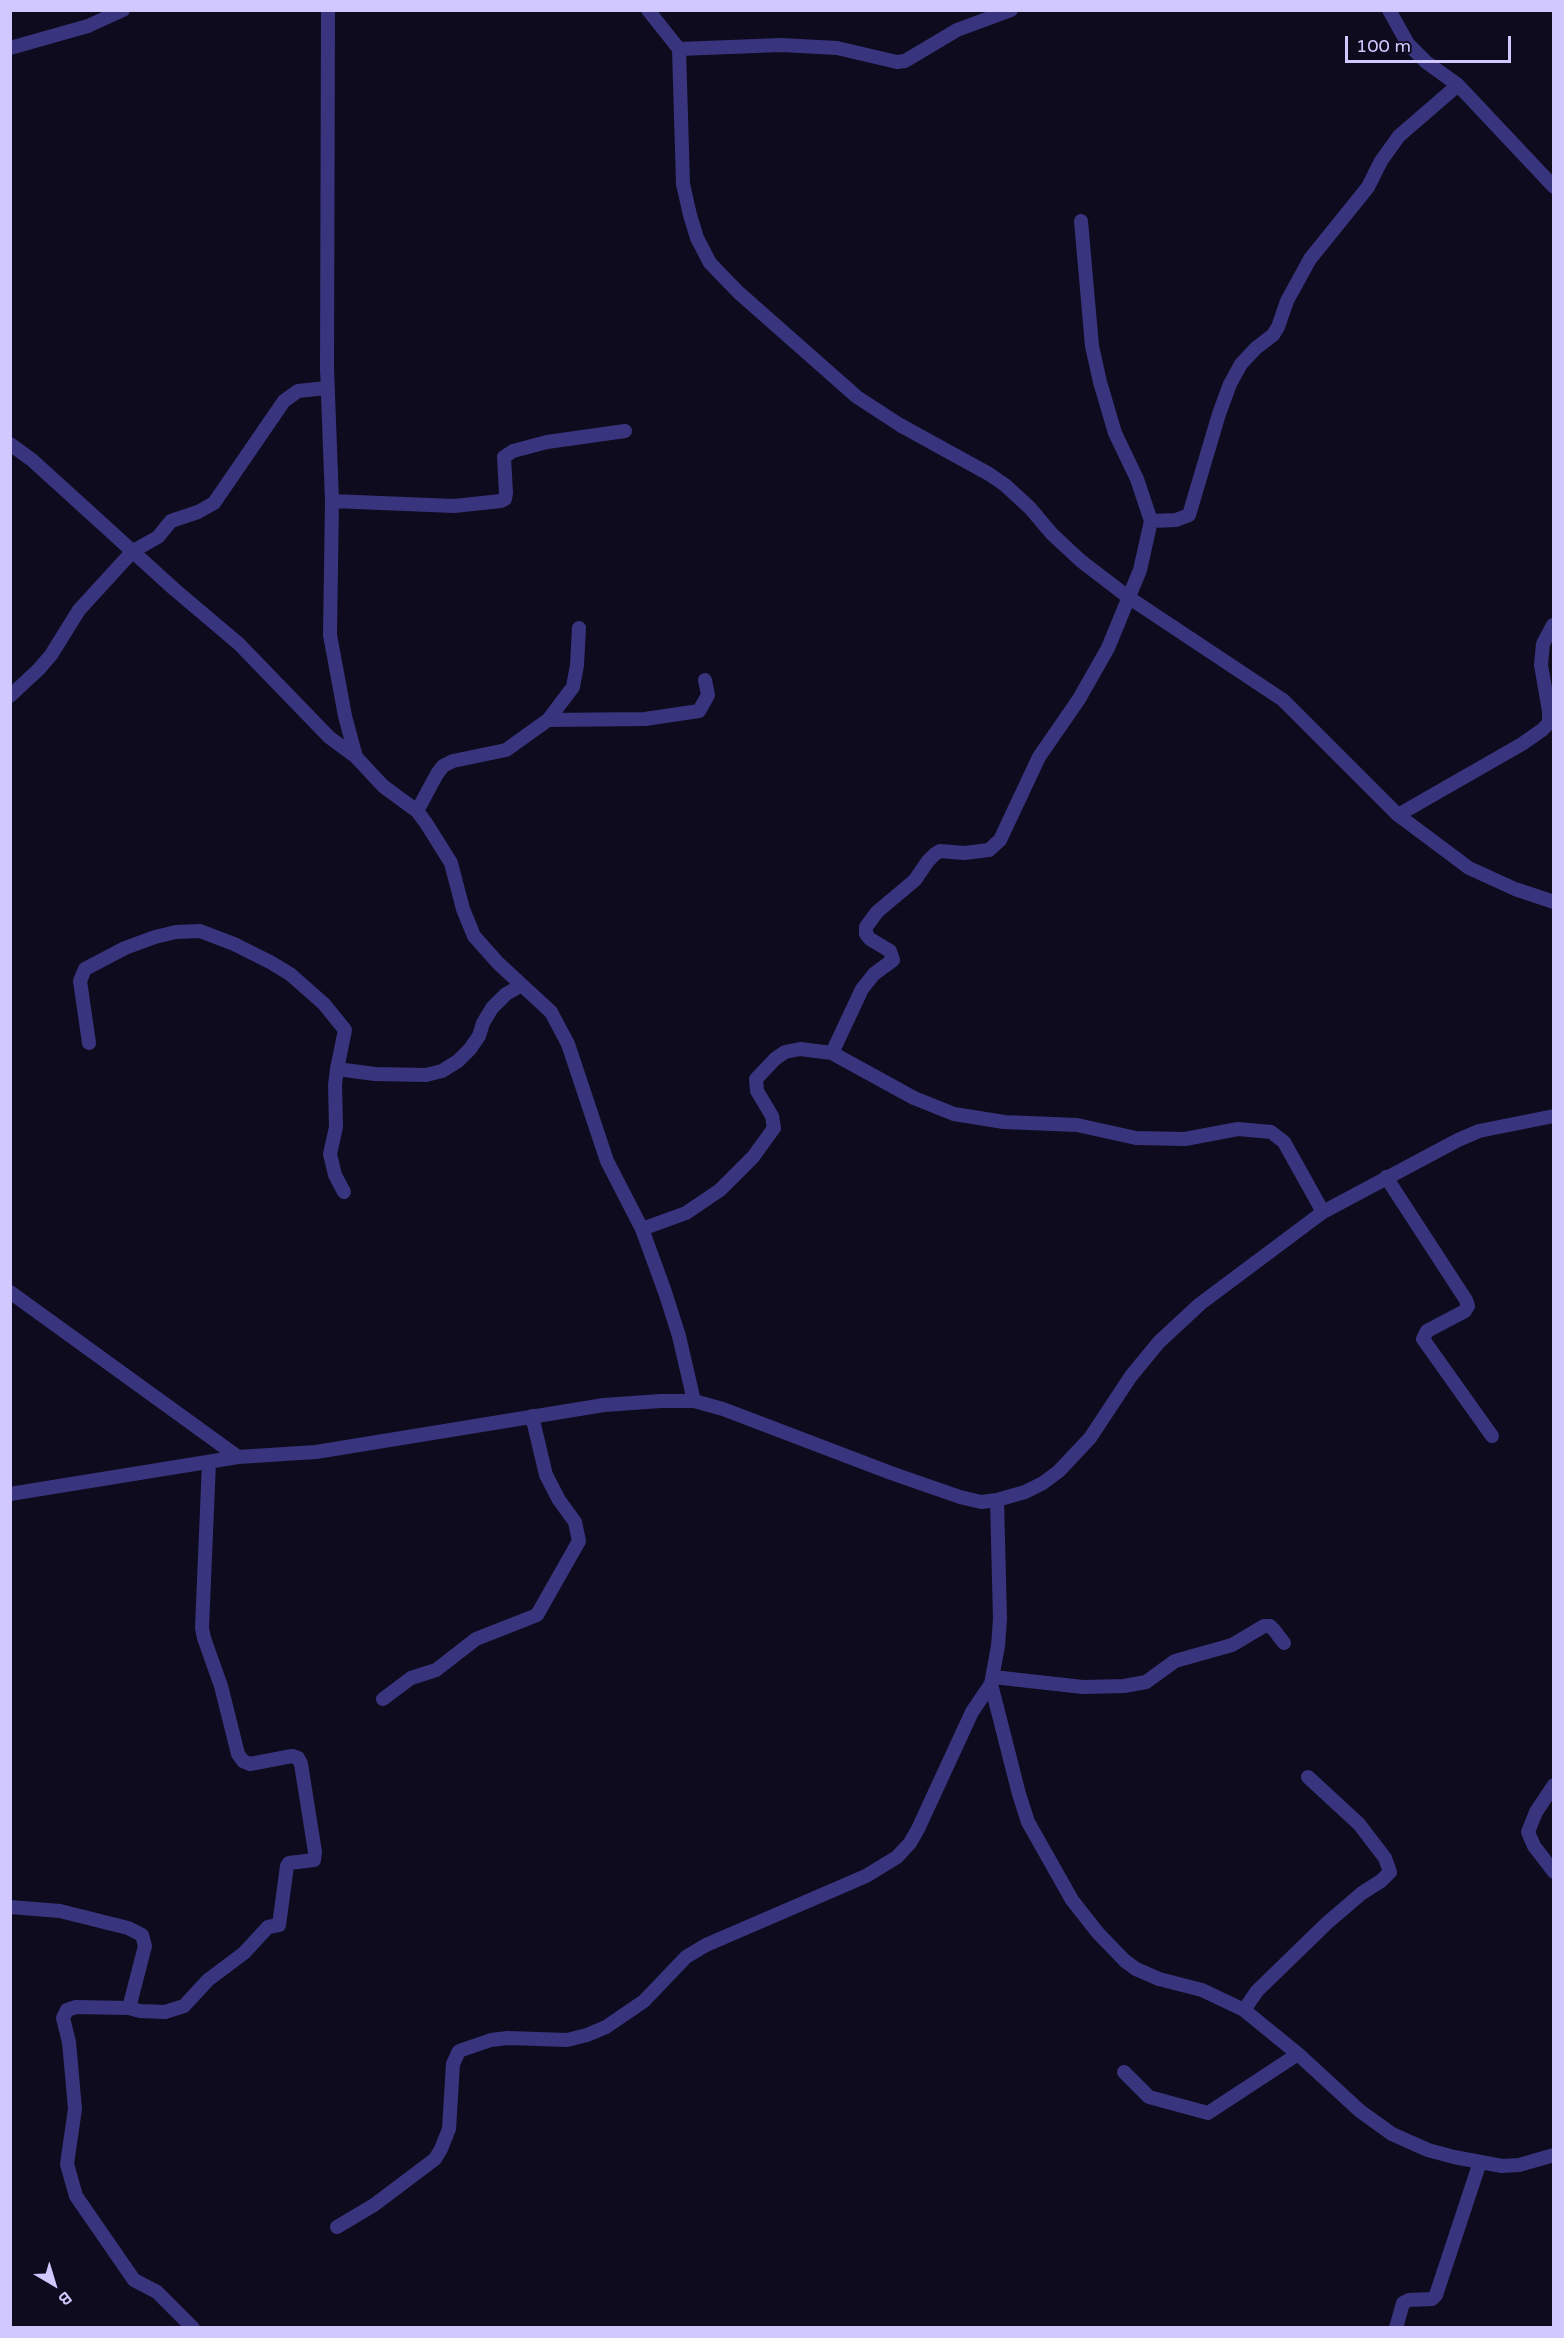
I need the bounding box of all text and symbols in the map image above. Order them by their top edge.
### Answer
scale bar [1348,24,1514,62]
text: 100 m [1356,35,1411,57]
north arrow [24,2254,84,2314]
text: B [55,2287,76,2309]

